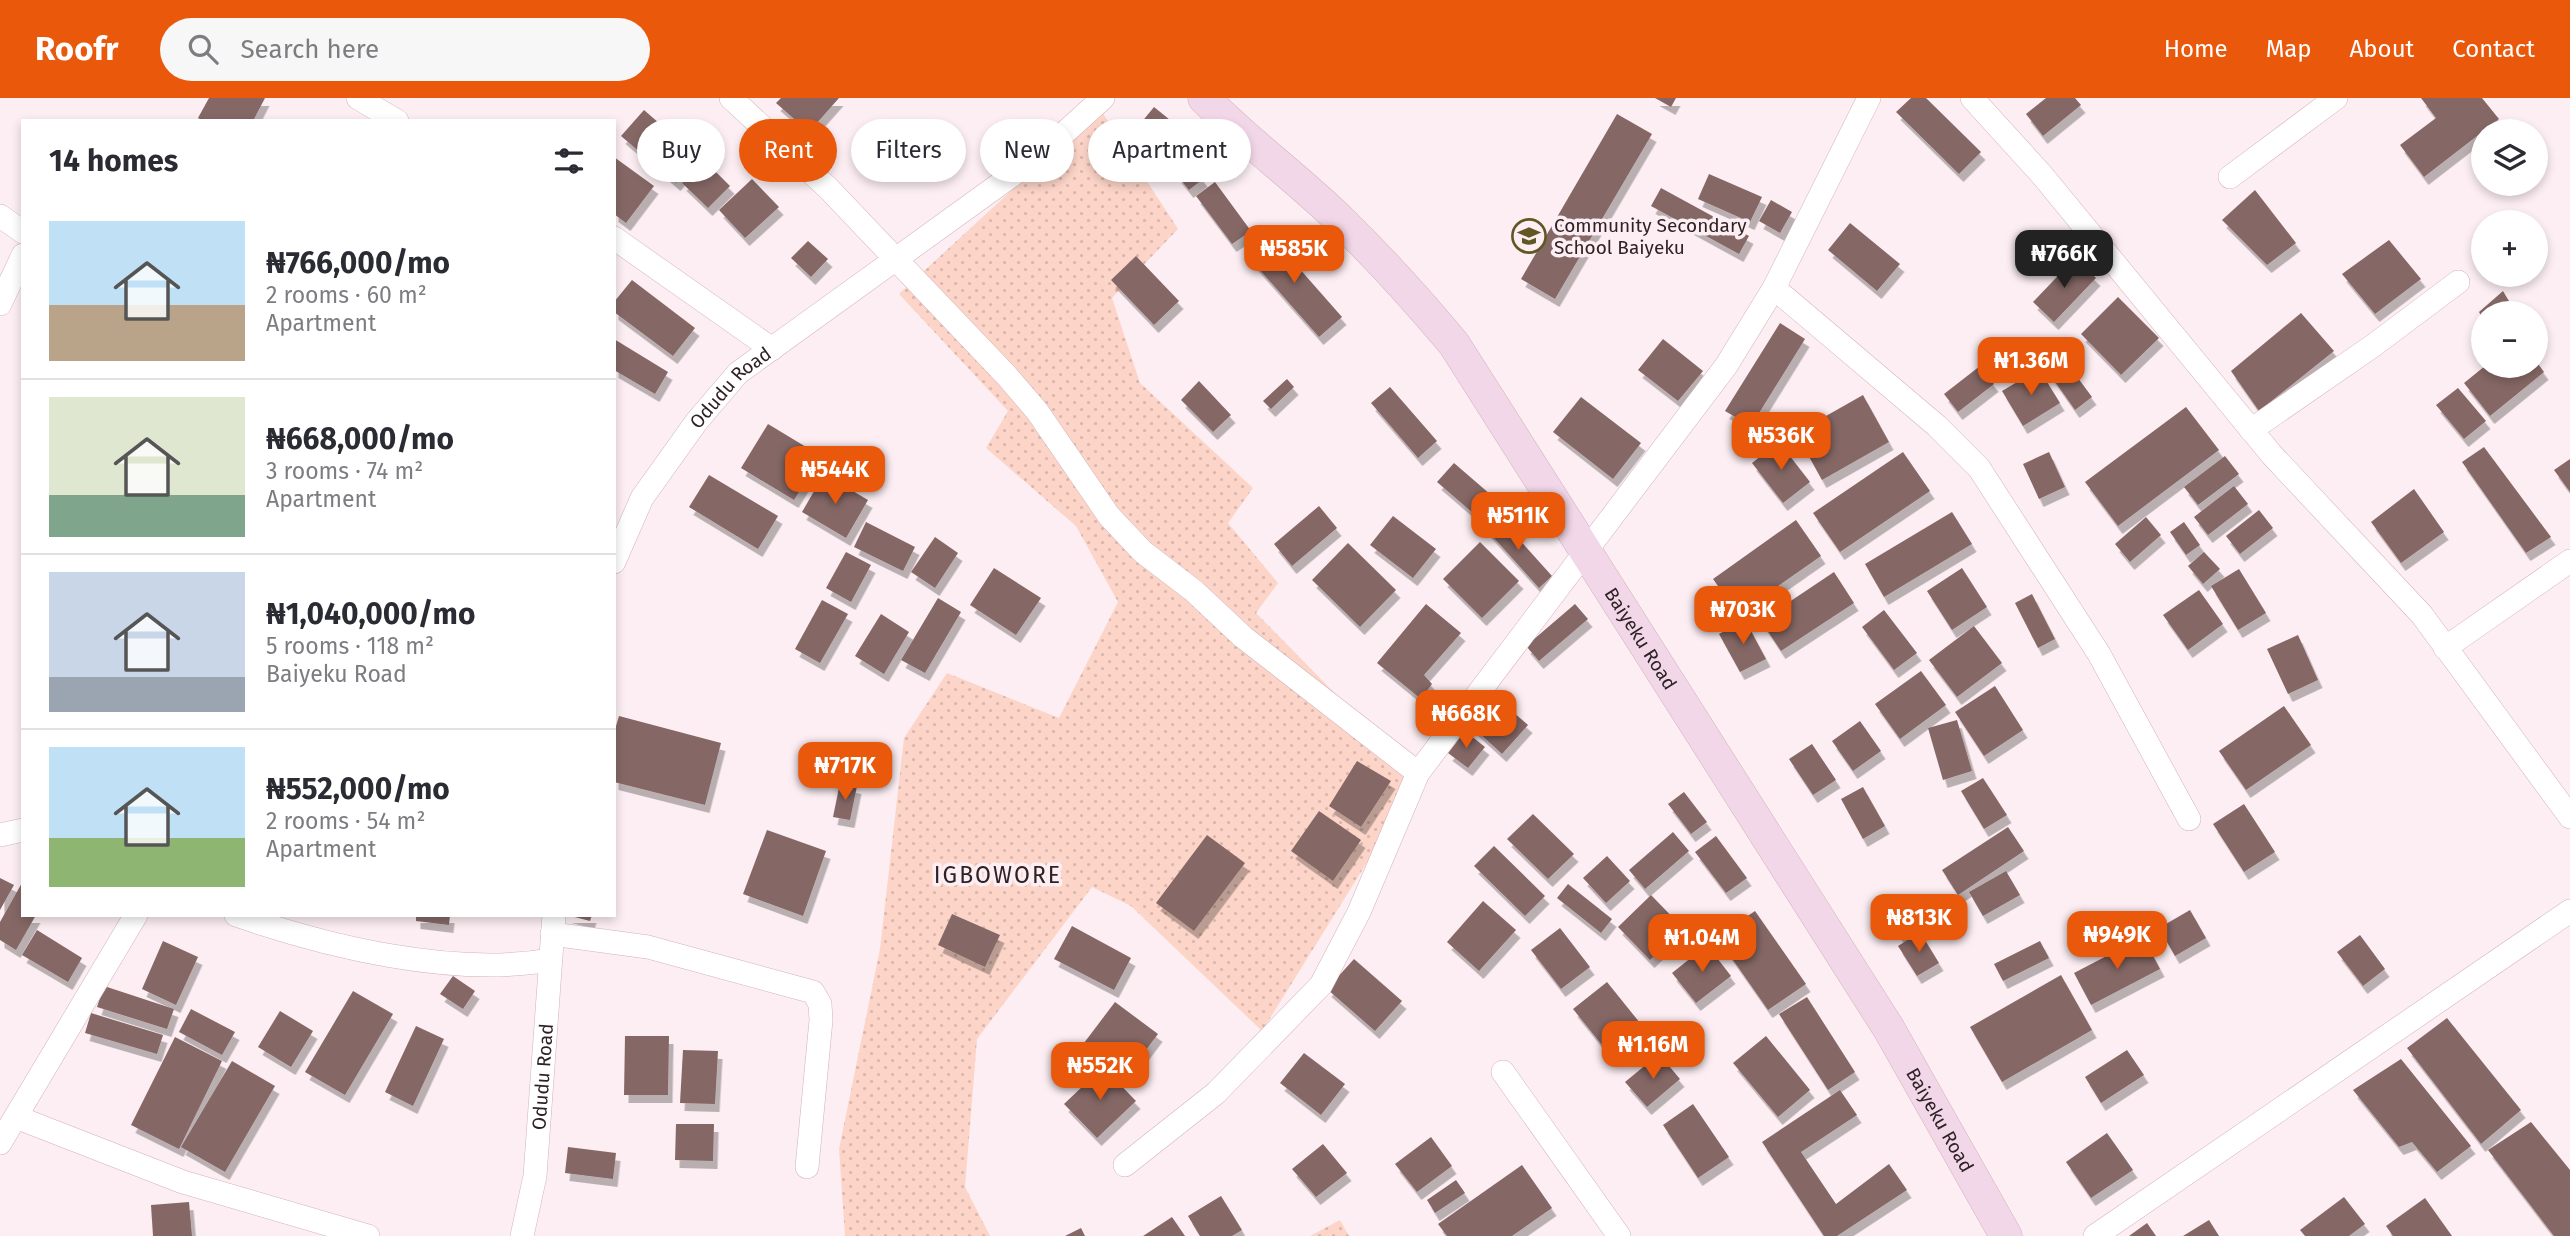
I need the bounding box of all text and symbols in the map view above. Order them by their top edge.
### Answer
search box [160,18,650,81]
text: Roofr [35,29,118,69]
icon: search [184,30,222,68]
text: Search here [240,34,379,65]
text: Home [2164,35,2228,63]
text: Map [2266,35,2312,63]
text: About [2350,35,2414,63]
text: Contact [2452,35,2535,63]
chip: Buy [637,119,725,182]
chip: Rent [739,119,837,182]
chip: Filters [851,119,966,182]
chip: New [980,119,1074,182]
chip: Apartment [1088,119,1251,182]
map controls [2471,119,2548,378]
button: layers [2471,119,2548,196]
icon: filters [550,142,588,180]
text: 14 homes [49,143,178,179]
button: + [2471,210,2548,287]
place label: Community Secondary School Baiyeku [1554,214,1747,259]
school or university icon: Community Secondary School Baiyeku [1510,217,1548,255]
pin: ₦585K [1245,226,1343,285]
pin: ₦766K [2015,230,2113,290]
text: ₦585K [1260,234,1328,262]
text: ₦766K [2031,239,2097,267]
text: ₦766,000/mo [266,245,450,281]
icon: home [105,249,189,333]
text: 2 rooms · 60 m² [266,281,427,309]
button: − [2471,301,2548,378]
text: Apartment [266,309,376,337]
pin: ₦1.36M [1974,338,2088,397]
street label: Odudu Road [685,342,776,433]
text: ₦1.36M [1994,346,2068,374]
pin: ₦536K [1732,412,1830,472]
text: ₦668,000/mo [266,421,454,457]
text: ₦536K [1748,421,1814,449]
icon: home [105,425,189,509]
pin: ₦544K [786,446,884,506]
text: ₦544K [801,455,869,483]
text: 3 rooms · 74 m² [266,457,423,485]
text: Apartment [266,485,376,513]
pin: ₦511K [1469,492,1567,552]
text: ₦511K [1487,501,1549,529]
street label: Baiyeku Road [1600,583,1681,694]
pin: ₦703K [1694,587,1792,646]
text: ₦703K [1710,595,1776,623]
text: ₦1,040,000/mo [266,596,475,632]
icon: home [105,600,189,684]
text: 5 rooms · 118 m² [266,632,434,660]
text: Baiyeku Road [266,660,407,688]
pin: ₦668K [1417,690,1515,750]
text: ₦668K [1432,699,1500,727]
pin: ₦717K [796,742,894,802]
text: ₦717K [814,751,876,779]
text: ₦552,000/mo [266,771,450,807]
icon: home [105,775,189,859]
text: 2 rooms · 54 m² [266,807,425,835]
text: Apartment [266,835,376,863]
district label: IGBOWORE [934,861,1062,889]
pin: ₦813K [1870,894,1968,954]
text: ₦813K [1887,903,1951,931]
pin: ₦949K [2068,912,2166,971]
pin: ₦1.04M [1645,914,1759,974]
text: ₦949K [2083,920,2151,948]
text: ₦1.04M [1664,923,1740,951]
pin: ₦1.16M [1596,1021,1710,1081]
street label: Odudu Road [527,1023,558,1131]
text: ₦1.16M [1618,1030,1688,1058]
pin: ₦552K [1051,1042,1149,1102]
text: ₦552K [1067,1051,1133,1079]
street label: Baiyeku Road [1901,1064,1979,1176]

